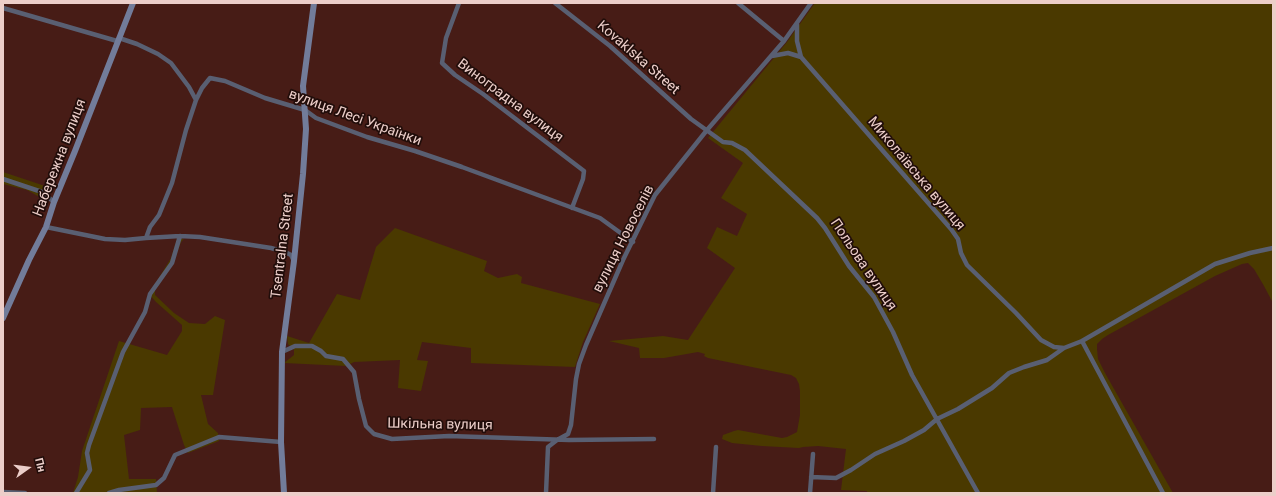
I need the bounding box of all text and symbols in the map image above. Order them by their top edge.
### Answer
street label: Kovaklska Street [593,18,683,98]
street label: Виноградна вулиця [454,56,566,146]
street label: вулиця Лесі Українки [286,86,424,150]
street label: Набережна вулиця [30,97,90,219]
street label: Миколаївська вулиця [864,114,968,234]
street label: вулиця Новоселів [590,183,658,295]
street label: Tsentralna Street [268,192,298,300]
street label: Польова вулиця [826,216,900,314]
street label: Шкільна вулиця [387,416,493,434]
north arrow [8,448,48,488]
text: Пн [32,457,48,473]

